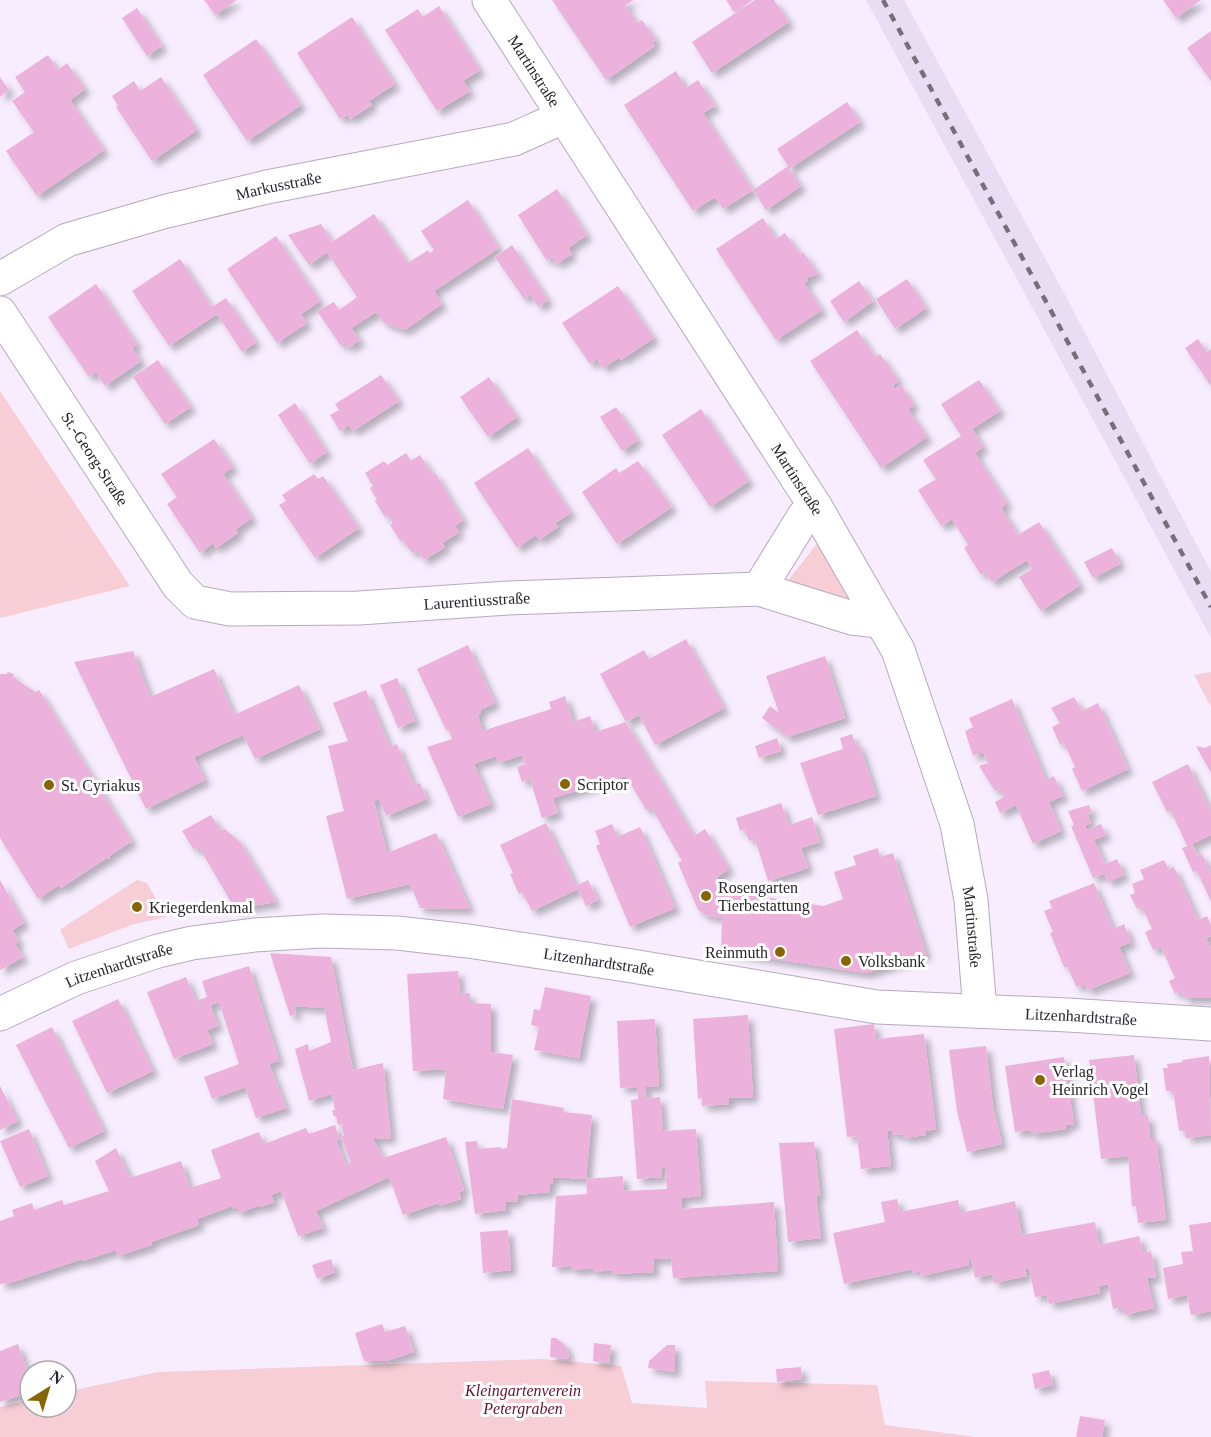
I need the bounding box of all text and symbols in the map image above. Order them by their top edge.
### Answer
street label: Martinstraße [505,32,563,110]
street label: Markusstraße [234,169,323,203]
street label: St.-Georg-Straße [58,409,132,509]
street label: Martinstraße [768,440,826,518]
street label: Laurentiusstraße [423,589,531,613]
place label: Scriptor [577,776,629,794]
place label: St. Cyriakus [61,777,140,795]
marker: Scriptor [558,777,572,791]
marker: St. Cyriakus [42,778,56,792]
place label: Rosengarten Tierbestattung [718,879,810,915]
street label: Martinstraße [960,885,984,968]
marker: Rosengarten Tierbestattung [699,889,713,903]
place label: Kriegerdenkmal [149,899,254,917]
marker: Kriegerdenkmal [130,900,144,914]
street label: Litzenhardtstraße [63,940,174,991]
place label: Reinmuth [705,944,768,961]
street label: Litzenhardtstraße [542,945,656,979]
marker: Reinmuth [773,945,787,959]
place label: Volksbank [858,953,925,970]
marker: Volksbank [839,954,853,968]
street label: Litzenhardtstraße [1025,1005,1137,1028]
place label: Verlag Heinrich Vogel [1052,1063,1149,1099]
marker: Verlag Heinrich Vogel [1033,1073,1047,1087]
north arrow [18,1359,78,1419]
text: N [47,1367,67,1388]
park label: Kleingartenverein Petergraben [464,1382,581,1418]

